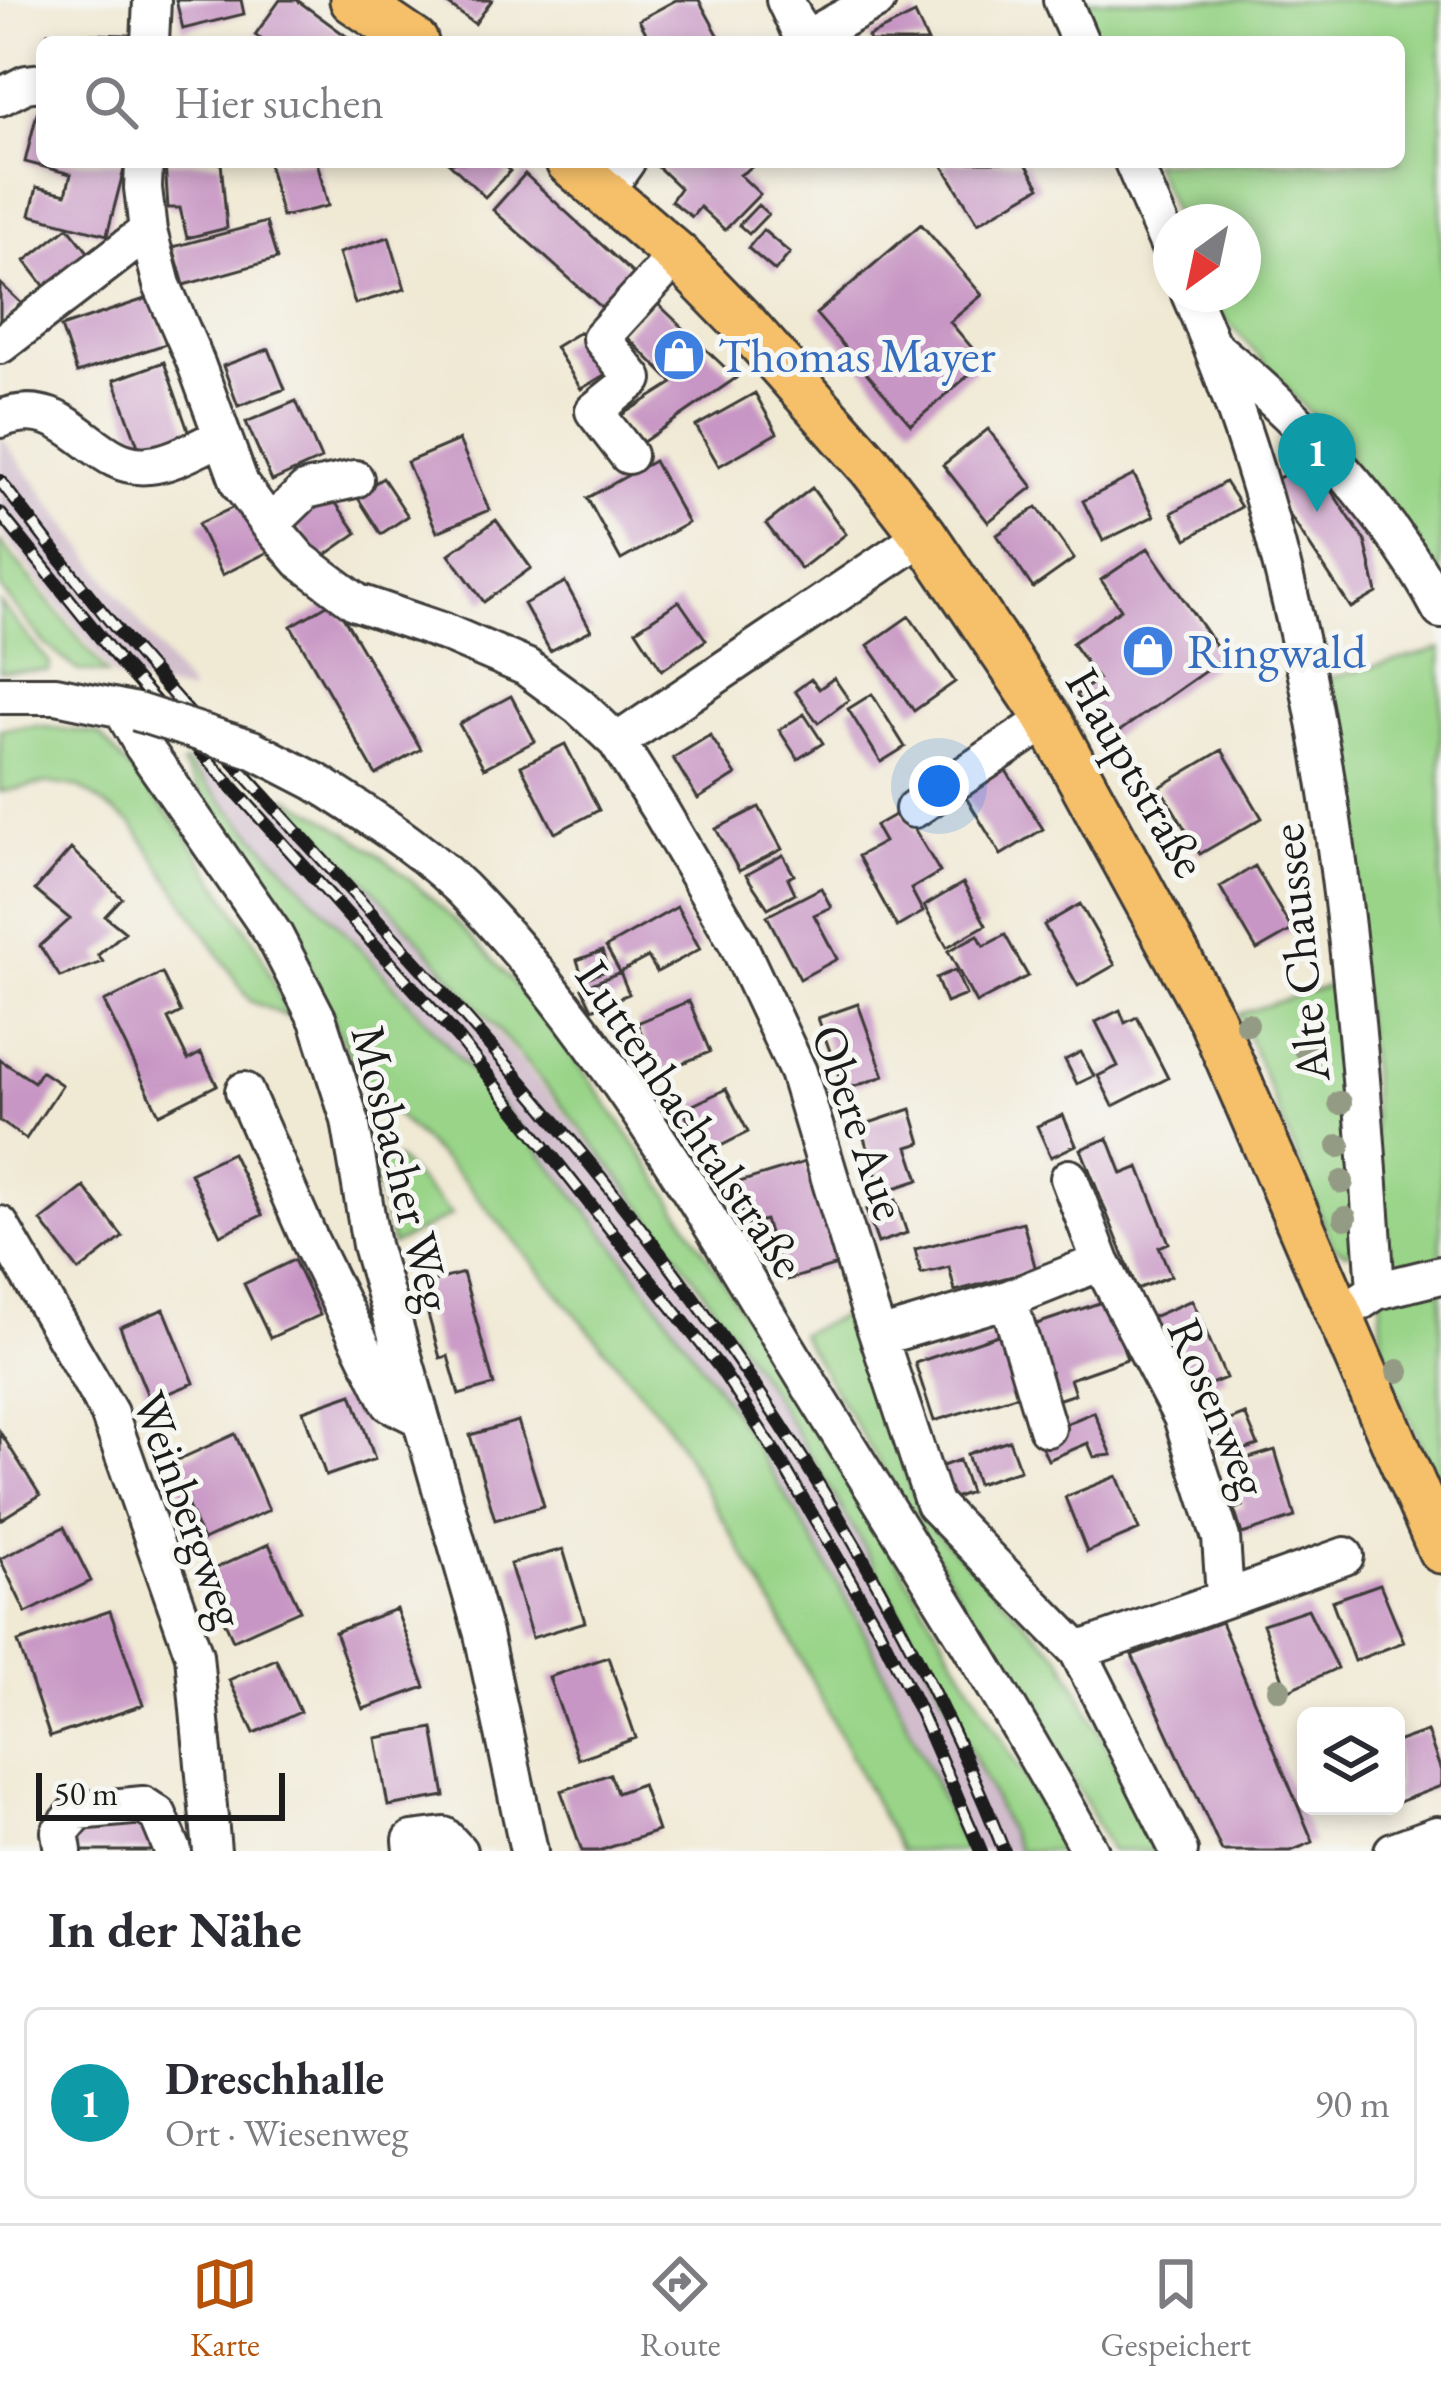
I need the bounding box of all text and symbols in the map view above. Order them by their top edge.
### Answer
search box [36,36,1405,168]
icon: search [78,69,144,135]
text: Hier suchen [174,73,384,131]
north arrow [1153,204,1261,312]
place label: Thomas Mayer [718,324,996,386]
shop icon: Thomas Mayer [651,327,707,383]
pin: 1 [1278,413,1356,512]
place label: Ringwald [1187,620,1367,682]
shop icon: Ringwald [1120,623,1176,679]
street label: Hauptstraße [1052,656,1222,888]
your location [909,756,969,816]
street label: Alte Chaussee [1255,821,1343,1086]
street label: Luttenbachtalstraße [562,948,820,1288]
street label: Obere Aue [798,1017,922,1227]
street label: Mosbacher Weg [338,1019,469,1318]
street label: Rosenweg [1154,1309,1285,1506]
street label: Weinbergweg [119,1383,262,1637]
map controls [1297,1707,1405,1815]
button: layers [1297,1707,1405,1815]
scale bar [36,1767,285,1820]
text: 50 m [54,1772,118,1815]
text: In der Nähe [48,1896,302,1962]
text: Dreschhalle [165,2049,384,2107]
text: 1 [80,2078,100,2129]
text: 90 m [1314,2078,1390,2129]
text: Ort · Wiesenweg [165,2107,408,2158]
tab: Karte [190,2251,260,2366]
tab: Route [640,2251,721,2366]
tab: Gespeichert [1101,2251,1251,2366]

